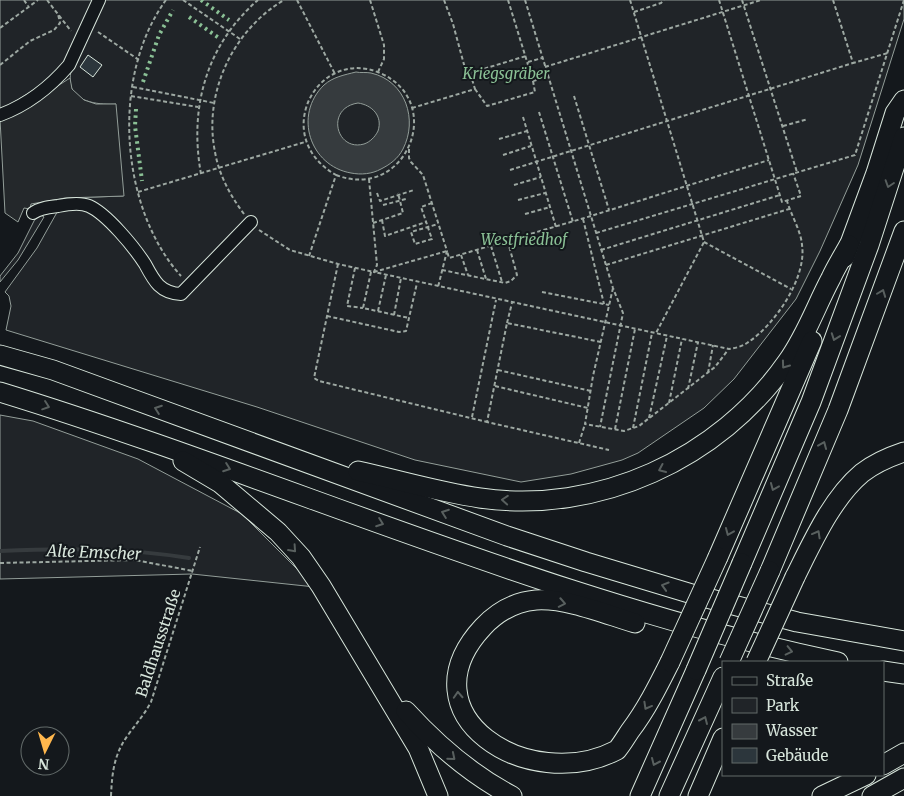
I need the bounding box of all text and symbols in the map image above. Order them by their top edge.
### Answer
park label: Kriegsgräber [462,64,550,83]
one-way arrow [885,179,895,187]
park label: Westfriedhof [481,230,569,249]
one-way arrow [876,290,886,298]
one-way arrow [831,332,841,341]
one-way arrow [782,359,791,369]
one-way arrow [42,400,50,410]
one-way arrow [154,405,163,415]
one-way arrow [817,441,827,450]
one-way arrow [222,462,230,472]
one-way arrow [658,462,667,473]
one-way arrow [770,483,780,491]
one-way arrow [501,495,509,506]
one-way arrow [441,509,450,519]
one-way arrow [375,517,383,527]
one-way arrow [725,527,735,536]
one-way arrow [811,530,821,539]
water label: Alte Emscher [44,540,142,564]
one-way arrow [287,543,296,552]
one-way arrow [662,581,670,591]
street label: Baldhausstraße [132,586,184,699]
one-way arrow [558,597,566,608]
one-way arrow [784,645,793,656]
legend [722,661,884,776]
text: Straße [766,671,813,690]
one-way arrow [452,691,463,699]
text: Park [766,696,800,715]
one-way arrow [644,700,654,709]
one-way arrow [697,716,708,725]
text: Wasser [765,721,818,740]
north arrow [20,726,70,776]
text: Gebäude [766,746,829,765]
one-way arrow [446,751,455,759]
text: N [38,755,50,773]
one-way arrow [651,757,661,766]

